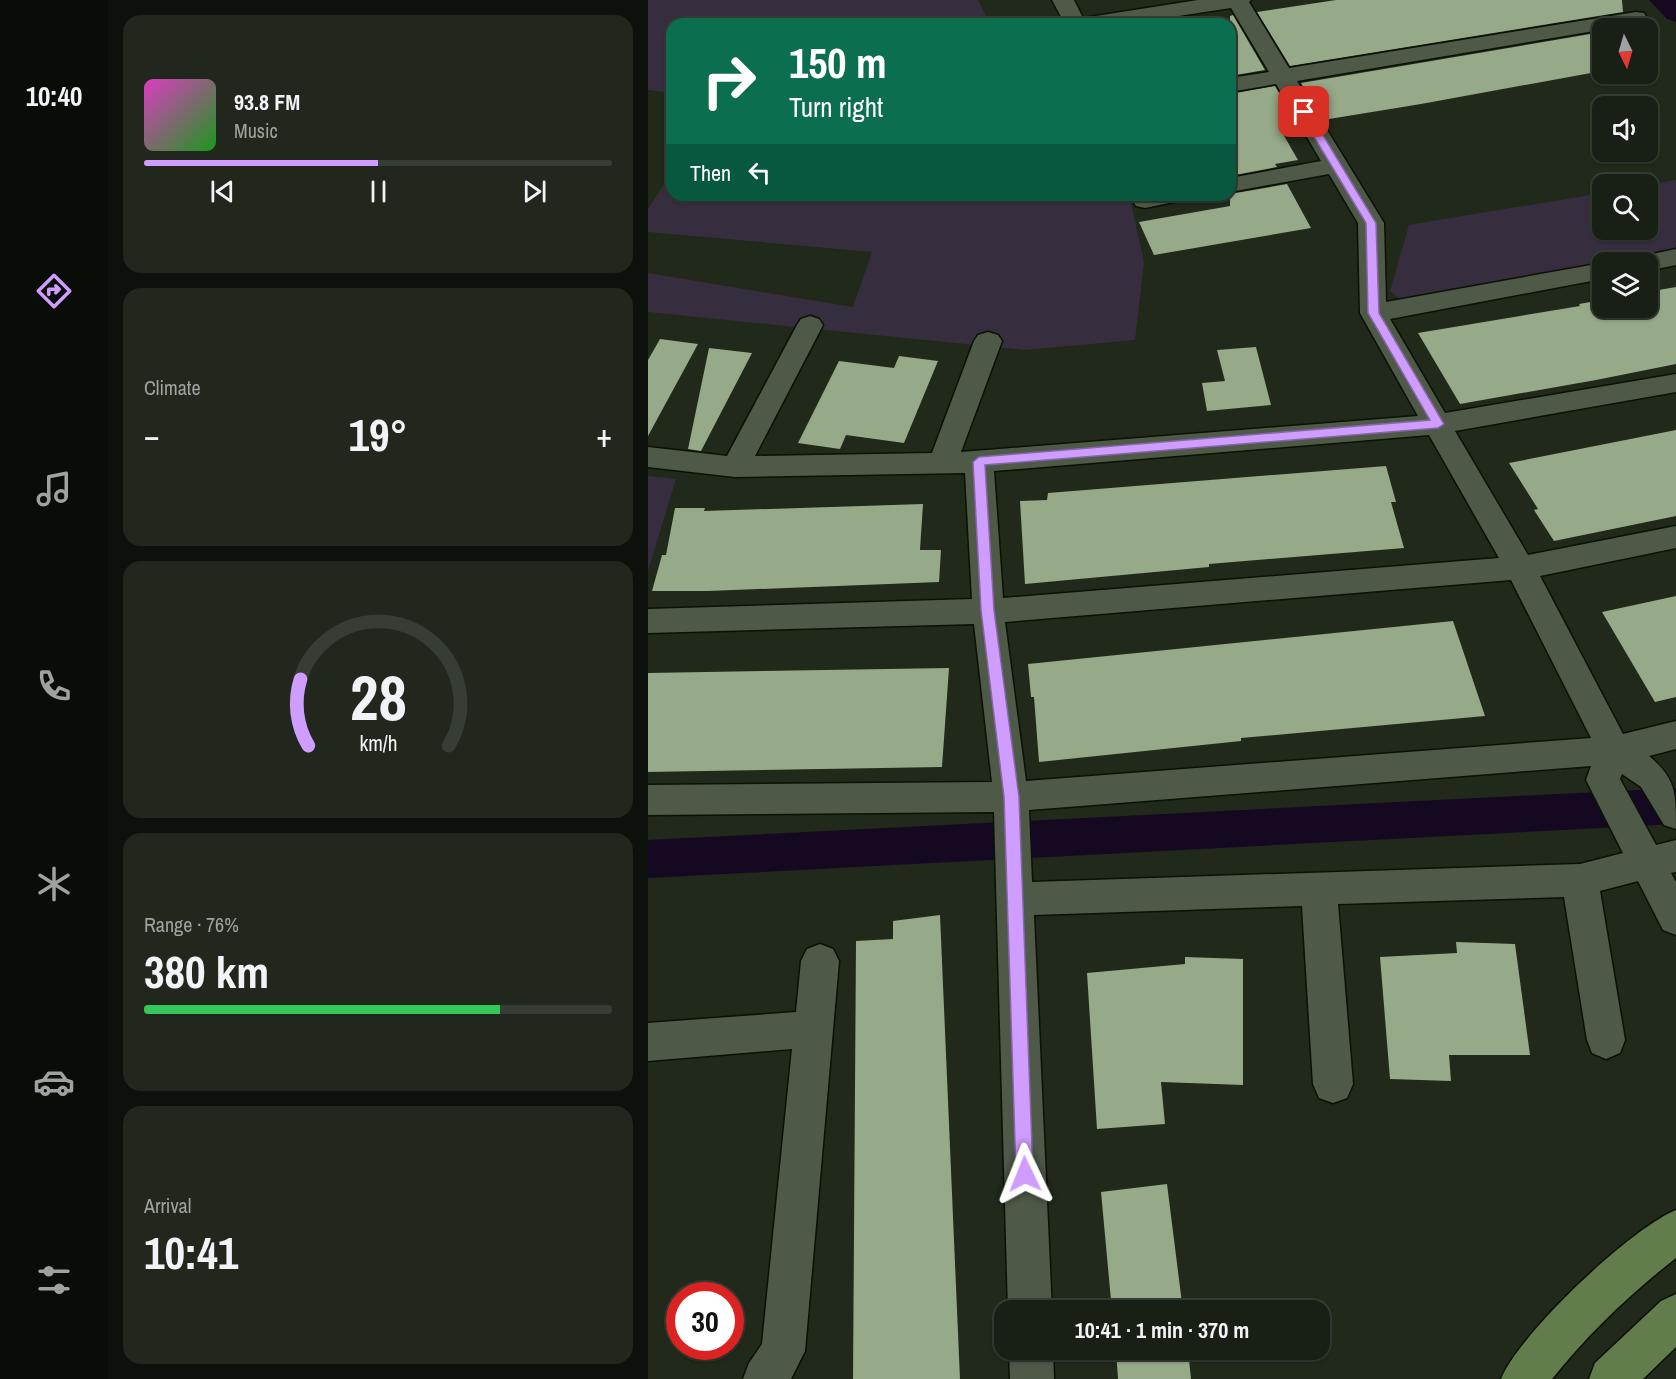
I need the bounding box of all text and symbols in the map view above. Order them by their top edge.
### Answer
north arrow [1592,18,1658,84]
map controls [1592,18,1658,318]
text: 150 m [789,35,887,91]
icon: right [690,42,768,120]
text: 10:40 [26,78,82,114]
pin [1278,86,1329,137]
text: 93.8 FM [234,87,300,117]
text: Turn right [789,89,883,125]
icon: arrive [1287,95,1320,128]
button: sound [1592,96,1658,162]
text: Music [234,117,278,144]
icon: left [743,156,776,189]
text: Then [690,158,731,188]
button: search [1592,174,1658,240]
icon: previous [206,175,239,208]
icon: pause [362,175,395,208]
icon: next [518,175,551,208]
button: layers [1592,252,1658,318]
icon: directions [33,270,75,312]
text: Climate [144,374,201,401]
text: 19° [348,404,408,465]
text: − [144,413,160,457]
text: + [596,413,612,457]
icon: music [33,468,75,510]
text: 28 [350,656,406,740]
icon: phone [33,665,75,707]
text: km/h [359,730,397,759]
icon: climate [33,863,75,905]
text: Range · 76% [144,911,239,938]
text: 380 km [144,941,269,1002]
icon: car [33,1061,75,1103]
position arrow [993,1142,1057,1206]
text: Arrival [144,1192,191,1219]
text: 10:41 [144,1222,238,1283]
icon: filters [33,1259,75,1301]
speed limit sign: 30 [666,1282,744,1360]
text: 10:41 · 1 min · 370 m [1075,1315,1249,1345]

